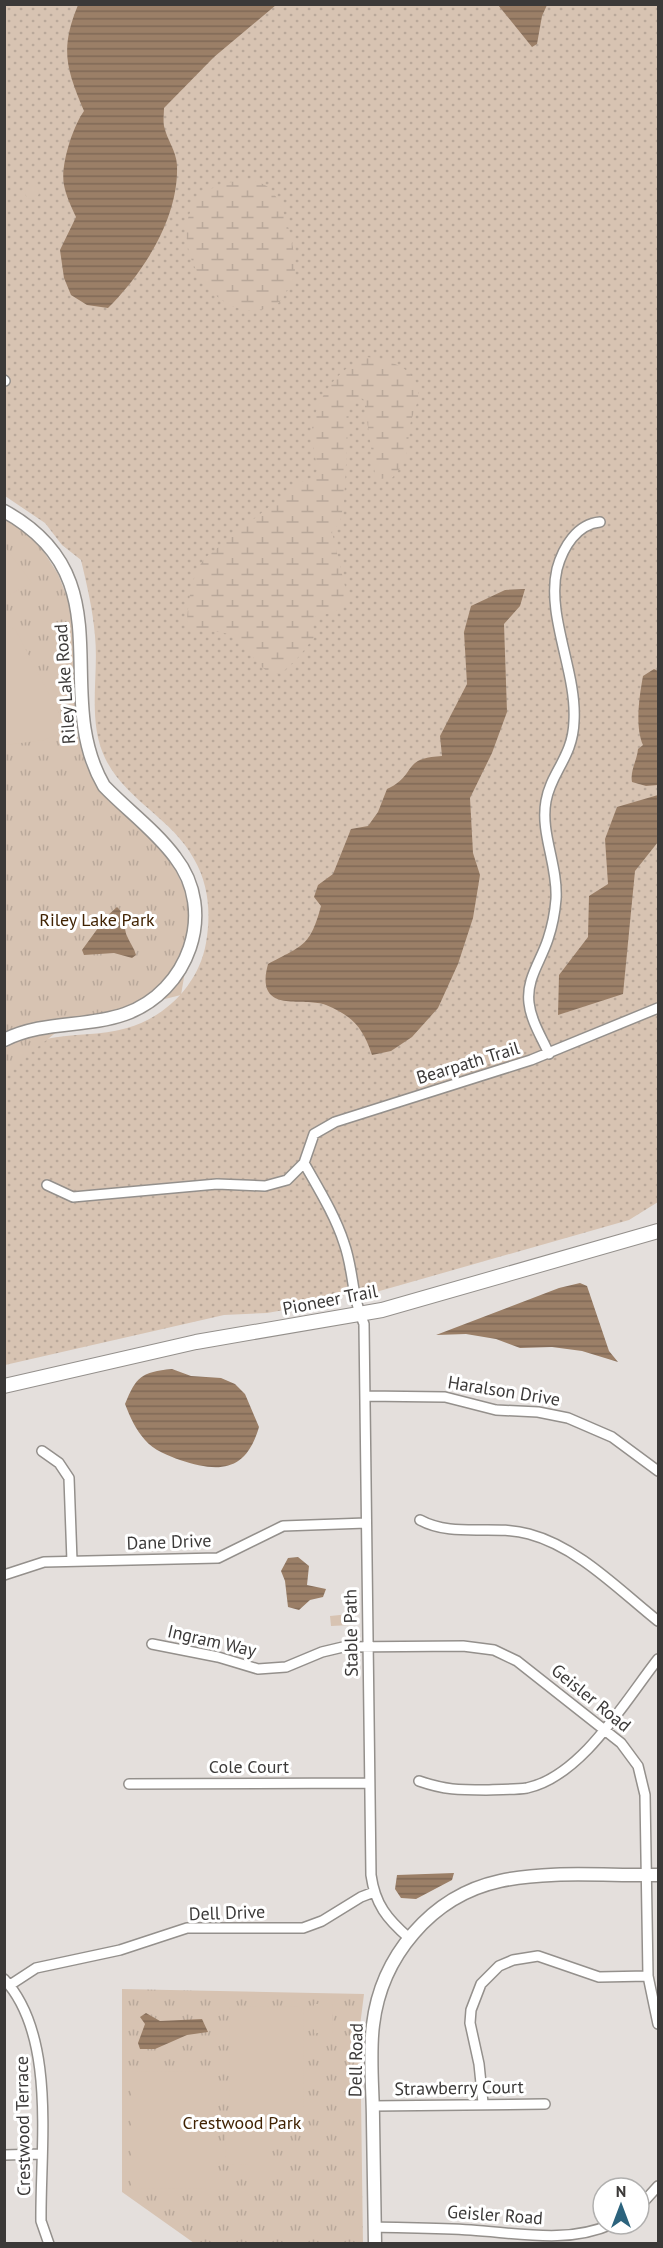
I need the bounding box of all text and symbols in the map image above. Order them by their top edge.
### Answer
street label: Riley Lake Road [49,623,80,745]
park label: Riley Lake Park [39,908,155,931]
street label: Bearpath Trail [413,1036,523,1089]
street label: Pioneer Trail [281,1279,380,1320]
street label: Haralson Drive [446,1370,562,1411]
street label: Dane Drive [126,1529,212,1554]
street label: Stable Path [338,1589,363,1677]
street label: Ingram Way [165,1619,259,1662]
street label: Geisler Road [547,1658,636,1737]
street label: Cole Court [209,1755,289,1778]
street label: Dell Drive [188,1900,266,1925]
street label: Dell Road [343,2023,368,2097]
street label: Crestwood Terrace [10,2056,35,2196]
street label: Strawberry Court [394,2075,524,2100]
park label: Crestwood Park [183,2111,302,2134]
north arrow [591,2176,651,2236]
text: N [616,2181,626,2201]
street label: Geisler Road [446,2200,544,2229]

